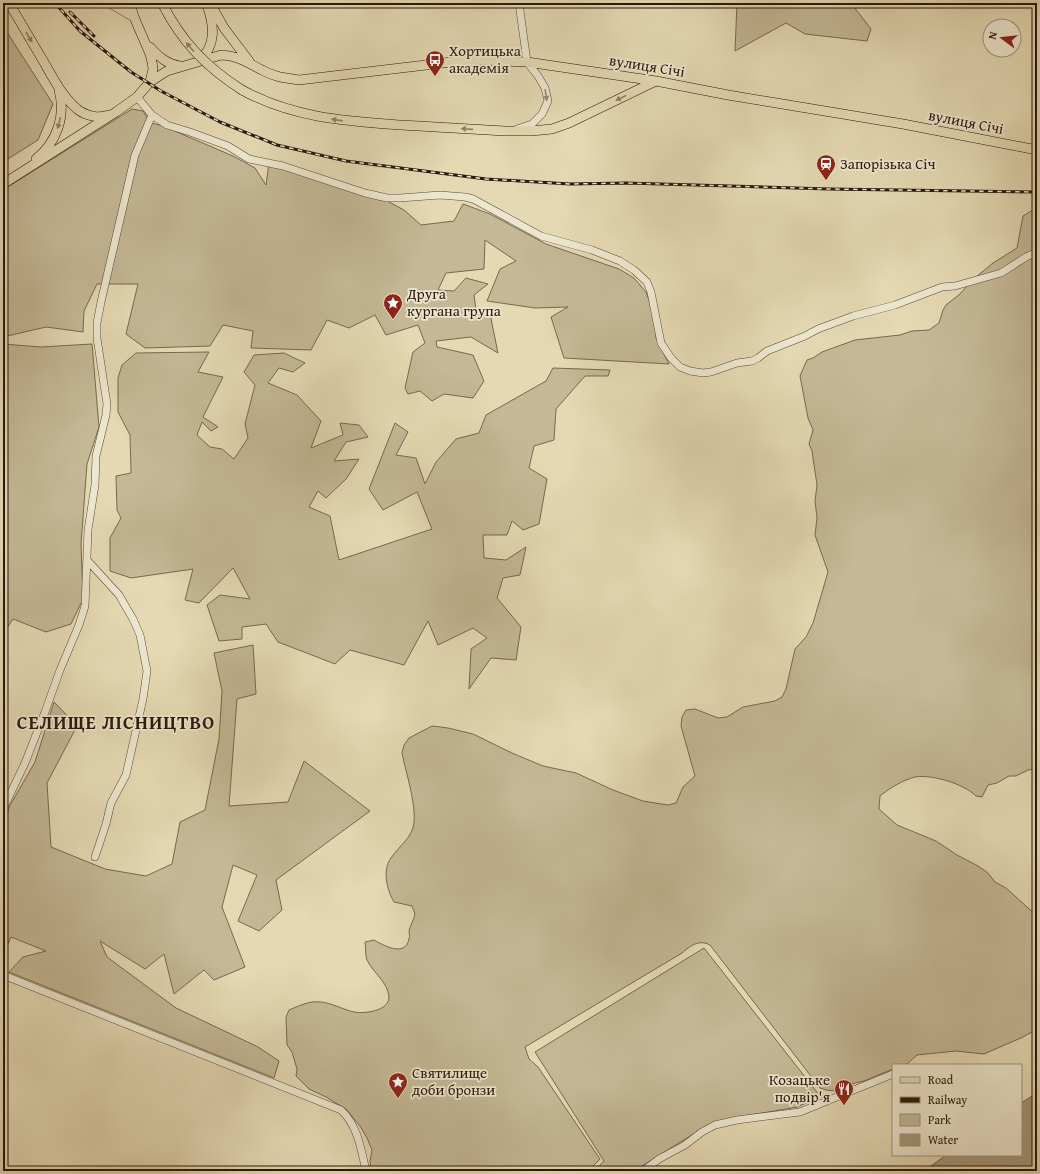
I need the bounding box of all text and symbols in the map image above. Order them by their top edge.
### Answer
north arrow [982,18,1022,58]
text: N [984,29,1001,41]
one-way arrow [25,31,32,43]
place label: Хортицька академія [449,40,522,78]
one-way arrow [186,42,195,53]
bus stop icon: Хортицька академія [424,49,446,77]
street label: вулиця Січі [608,49,686,82]
one-way arrow [543,89,549,101]
one-way arrow [615,95,626,101]
street label: вулиця Січі [927,104,1005,139]
one-way arrow [56,116,62,129]
one-way arrow [331,117,343,123]
one-way arrow [461,125,473,132]
station icon: Запорізька Січ [815,153,837,181]
place label: Запорізька Січ [840,153,936,174]
place label: Друга кургана група [406,283,502,321]
place icon: Друга кургана група [382,292,404,320]
district label: СЕЛИЩЕ ЛІСНИЦТВО [17,708,215,736]
place label: Святилище доби бронзи [412,1062,495,1100]
legend [892,1064,1022,1156]
place label: Козацьке подвір'я [769,1069,830,1107]
place icon: Святилище доби бронзи [387,1071,409,1099]
text: Road [928,1071,954,1088]
restaurant icon: Козацьке подвір'я [833,1078,855,1106]
text: Railway [928,1091,967,1108]
text: Park [928,1111,952,1128]
text: Water [928,1131,958,1148]

